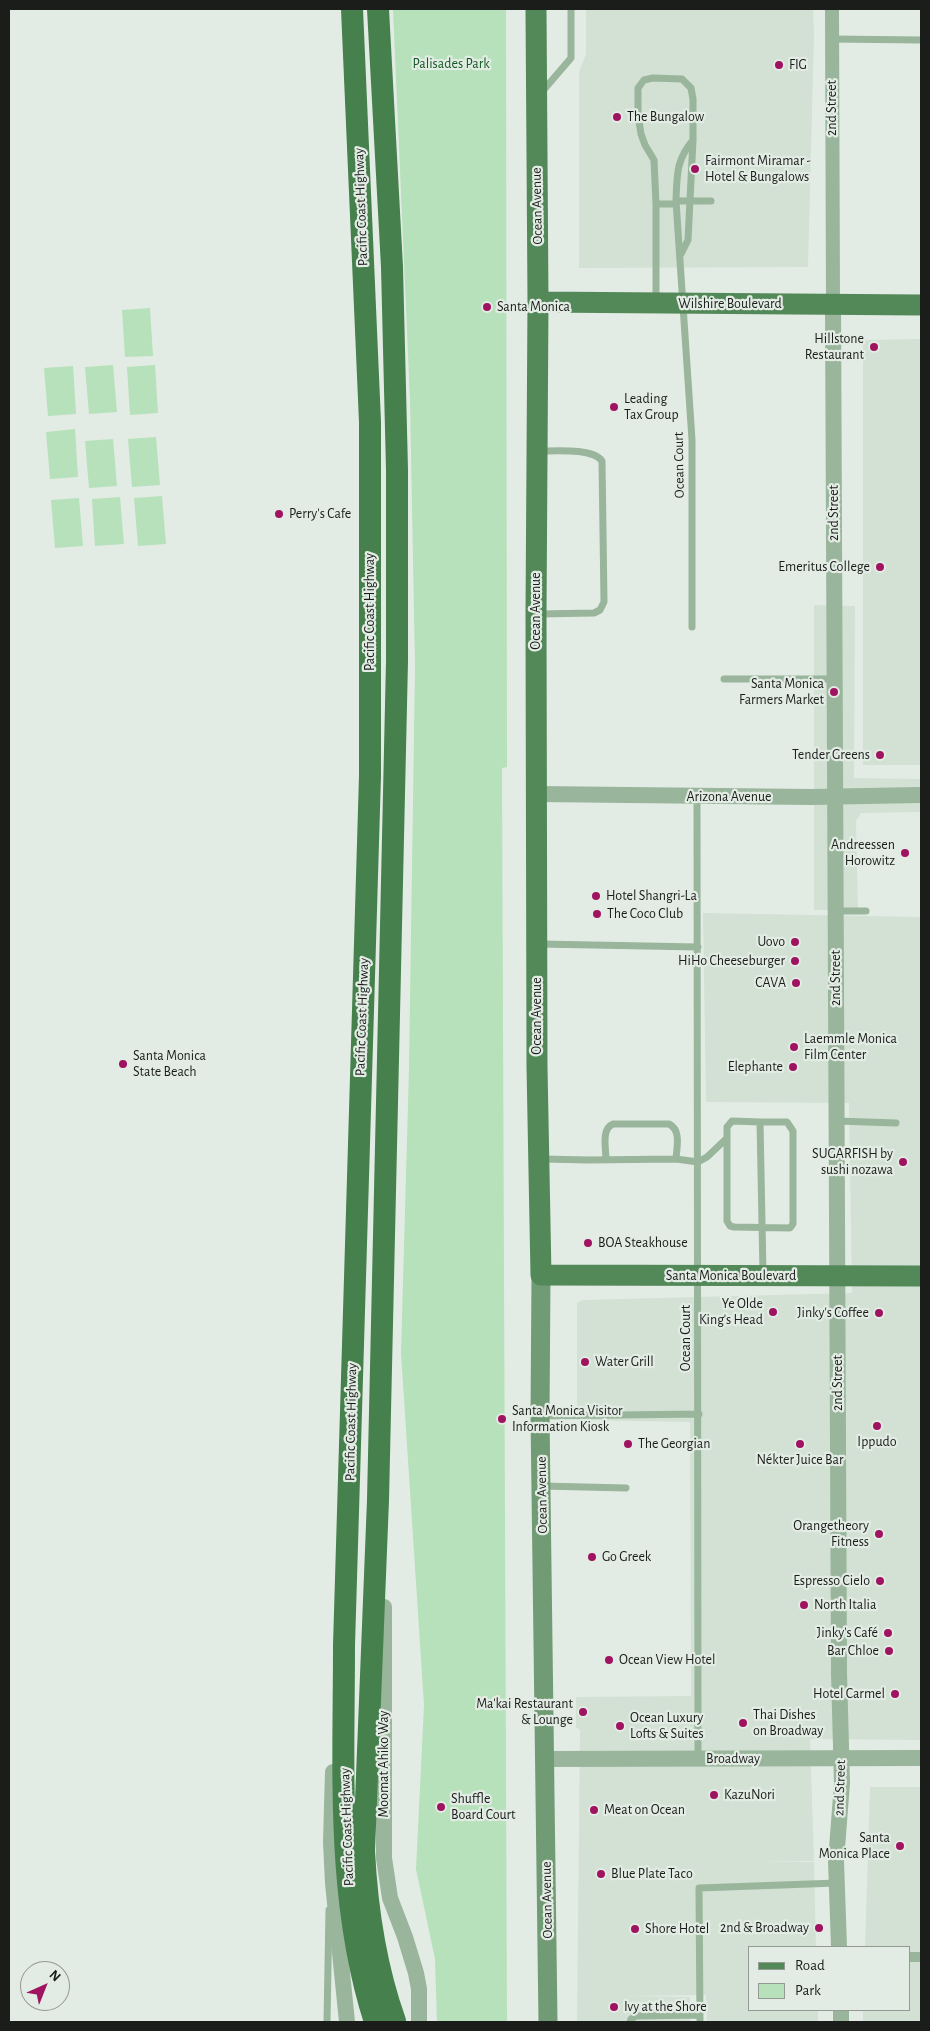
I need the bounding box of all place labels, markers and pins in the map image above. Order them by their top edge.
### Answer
place label: FIG [789,57,807,73]
marker: FIG [773,59,785,71]
place label: The Bungalow [627,109,704,125]
marker: The Bungalow [611,111,623,123]
place label: Fairmont Miramar - Hotel & Bungalows [705,153,811,186]
marker: Fairmont Miramar - Hotel & Bungalows [689,163,701,175]
place label: Santa Monica [497,299,570,315]
marker: Santa Monica [481,301,493,313]
place label: Hillstone Restaurant [805,331,864,364]
marker: Hillstone Restaurant [868,341,880,353]
place label: Leading Tax Group [624,391,679,424]
marker: Leading Tax Group [608,401,620,413]
place label: Perry's Cafe [289,506,351,522]
marker: Perry's Cafe [273,508,285,520]
place label: Emeritus College [778,559,870,575]
marker: Emeritus College [874,561,886,573]
place label: Santa Monica Farmers Market [739,676,824,709]
marker: Santa Monica Farmers Market [828,686,840,698]
place label: Tender Greens [792,747,870,763]
marker: Tender Greens [874,749,886,761]
place label: Andreessen Horowitz [831,837,895,870]
marker: Andreessen Horowitz [899,847,911,859]
place label: Hotel Shangri-La [606,888,697,904]
marker: Hotel Shangri-La [590,890,602,902]
place label: The Coco Club [607,906,683,922]
marker: The Coco Club [591,908,603,920]
place label: Uovo [757,934,785,950]
marker: Uovo [789,936,801,948]
place label: HiHo Cheeseburger [678,953,785,969]
marker: HiHo Cheeseburger [789,955,801,967]
place label: CAVA [755,975,786,991]
marker: CAVA [790,977,802,989]
place label: Laemmle Monica Film Center [804,1031,897,1064]
marker: Laemmle Monica Film Center [788,1041,800,1053]
place label: Santa Monica State Beach [133,1048,206,1080]
marker: Santa Monica State Beach [117,1058,129,1070]
place label: Elephante [728,1059,783,1075]
marker: Elephante [787,1061,799,1073]
place label: SUGARFISH by sushi nozawa [812,1146,893,1178]
marker: SUGARFISH by sushi nozawa [897,1156,909,1168]
place label: BOA Steakhouse [598,1235,688,1251]
marker: BOA Steakhouse [582,1237,594,1249]
place label: Ye Olde King's Head [699,1296,763,1328]
place label: Jinky's Coffee [797,1305,869,1321]
marker: Ye Olde King's Head [767,1306,779,1318]
marker: Jinky's Coffee [873,1307,885,1319]
place label: Water Grill [595,1354,654,1370]
marker: Water Grill [579,1356,591,1368]
place label: Santa Monica Visitor Information Kiosk [512,1403,623,1435]
marker: Santa Monica Visitor Information Kiosk [496,1413,508,1425]
marker: Ippudo [871,1420,883,1432]
place label: Ippudo [857,1434,897,1450]
place label: The Georgian [638,1436,710,1452]
marker: The Georgian [622,1438,634,1450]
marker: Nékter Juice Bar [794,1438,806,1450]
place label: Nékter Juice Bar [757,1452,843,1468]
place label: Orangetheory Fitness [793,1518,869,1550]
marker: Orangetheory Fitness [873,1528,885,1540]
place label: Go Greek [602,1549,651,1565]
marker: Go Greek [586,1551,598,1563]
place label: Espresso Cielo [793,1573,870,1589]
marker: Espresso Cielo [874,1575,886,1587]
place label: North Italia [814,1597,876,1613]
marker: North Italia [798,1599,810,1611]
place label: Jinky's Café [817,1625,878,1641]
marker: Jinky's Café [882,1627,894,1639]
place label: Bar Chloe [827,1643,879,1659]
marker: Bar Chloe [883,1645,895,1657]
place label: Ocean View Hotel [619,1652,715,1668]
marker: Ocean View Hotel [603,1654,615,1666]
place label: Hotel Carmel [813,1686,885,1702]
marker: Hotel Carmel [889,1688,901,1700]
place label: Ma'kai Restaurant & Lounge [476,1696,573,1728]
marker: Ma'kai Restaurant & Lounge [577,1706,589,1718]
place label: Thai Dishes on Broadway [753,1707,823,1740]
place label: Ocean Luxury Lofts & Suites [630,1710,704,1742]
marker: Thai Dishes on Broadway [737,1717,749,1729]
marker: Ocean Luxury Lofts & Suites [614,1720,626,1732]
place label: KazuNori [724,1787,775,1803]
marker: KazuNori [708,1789,720,1801]
place label: Shuffle Board Court [451,1791,516,1824]
marker: Shuffle Board Court [435,1801,447,1813]
place label: Meat on Ocean [604,1802,685,1818]
marker: Meat on Ocean [588,1804,600,1816]
place label: Santa Monica Place [819,1830,890,1862]
marker: Santa Monica Place [894,1840,906,1852]
place label: Blue Plate Taco [611,1866,693,1882]
marker: Blue Plate Taco [595,1868,607,1880]
place label: 2nd & Broadway [720,1920,809,1936]
place label: Shore Hotel [645,1921,709,1937]
marker: 2nd & Broadway [813,1922,825,1934]
marker: Shore Hotel [629,1923,641,1935]
place label: Ivy at the Shore [624,1999,707,2015]
marker: Ivy at the Shore [608,2001,620,2013]

